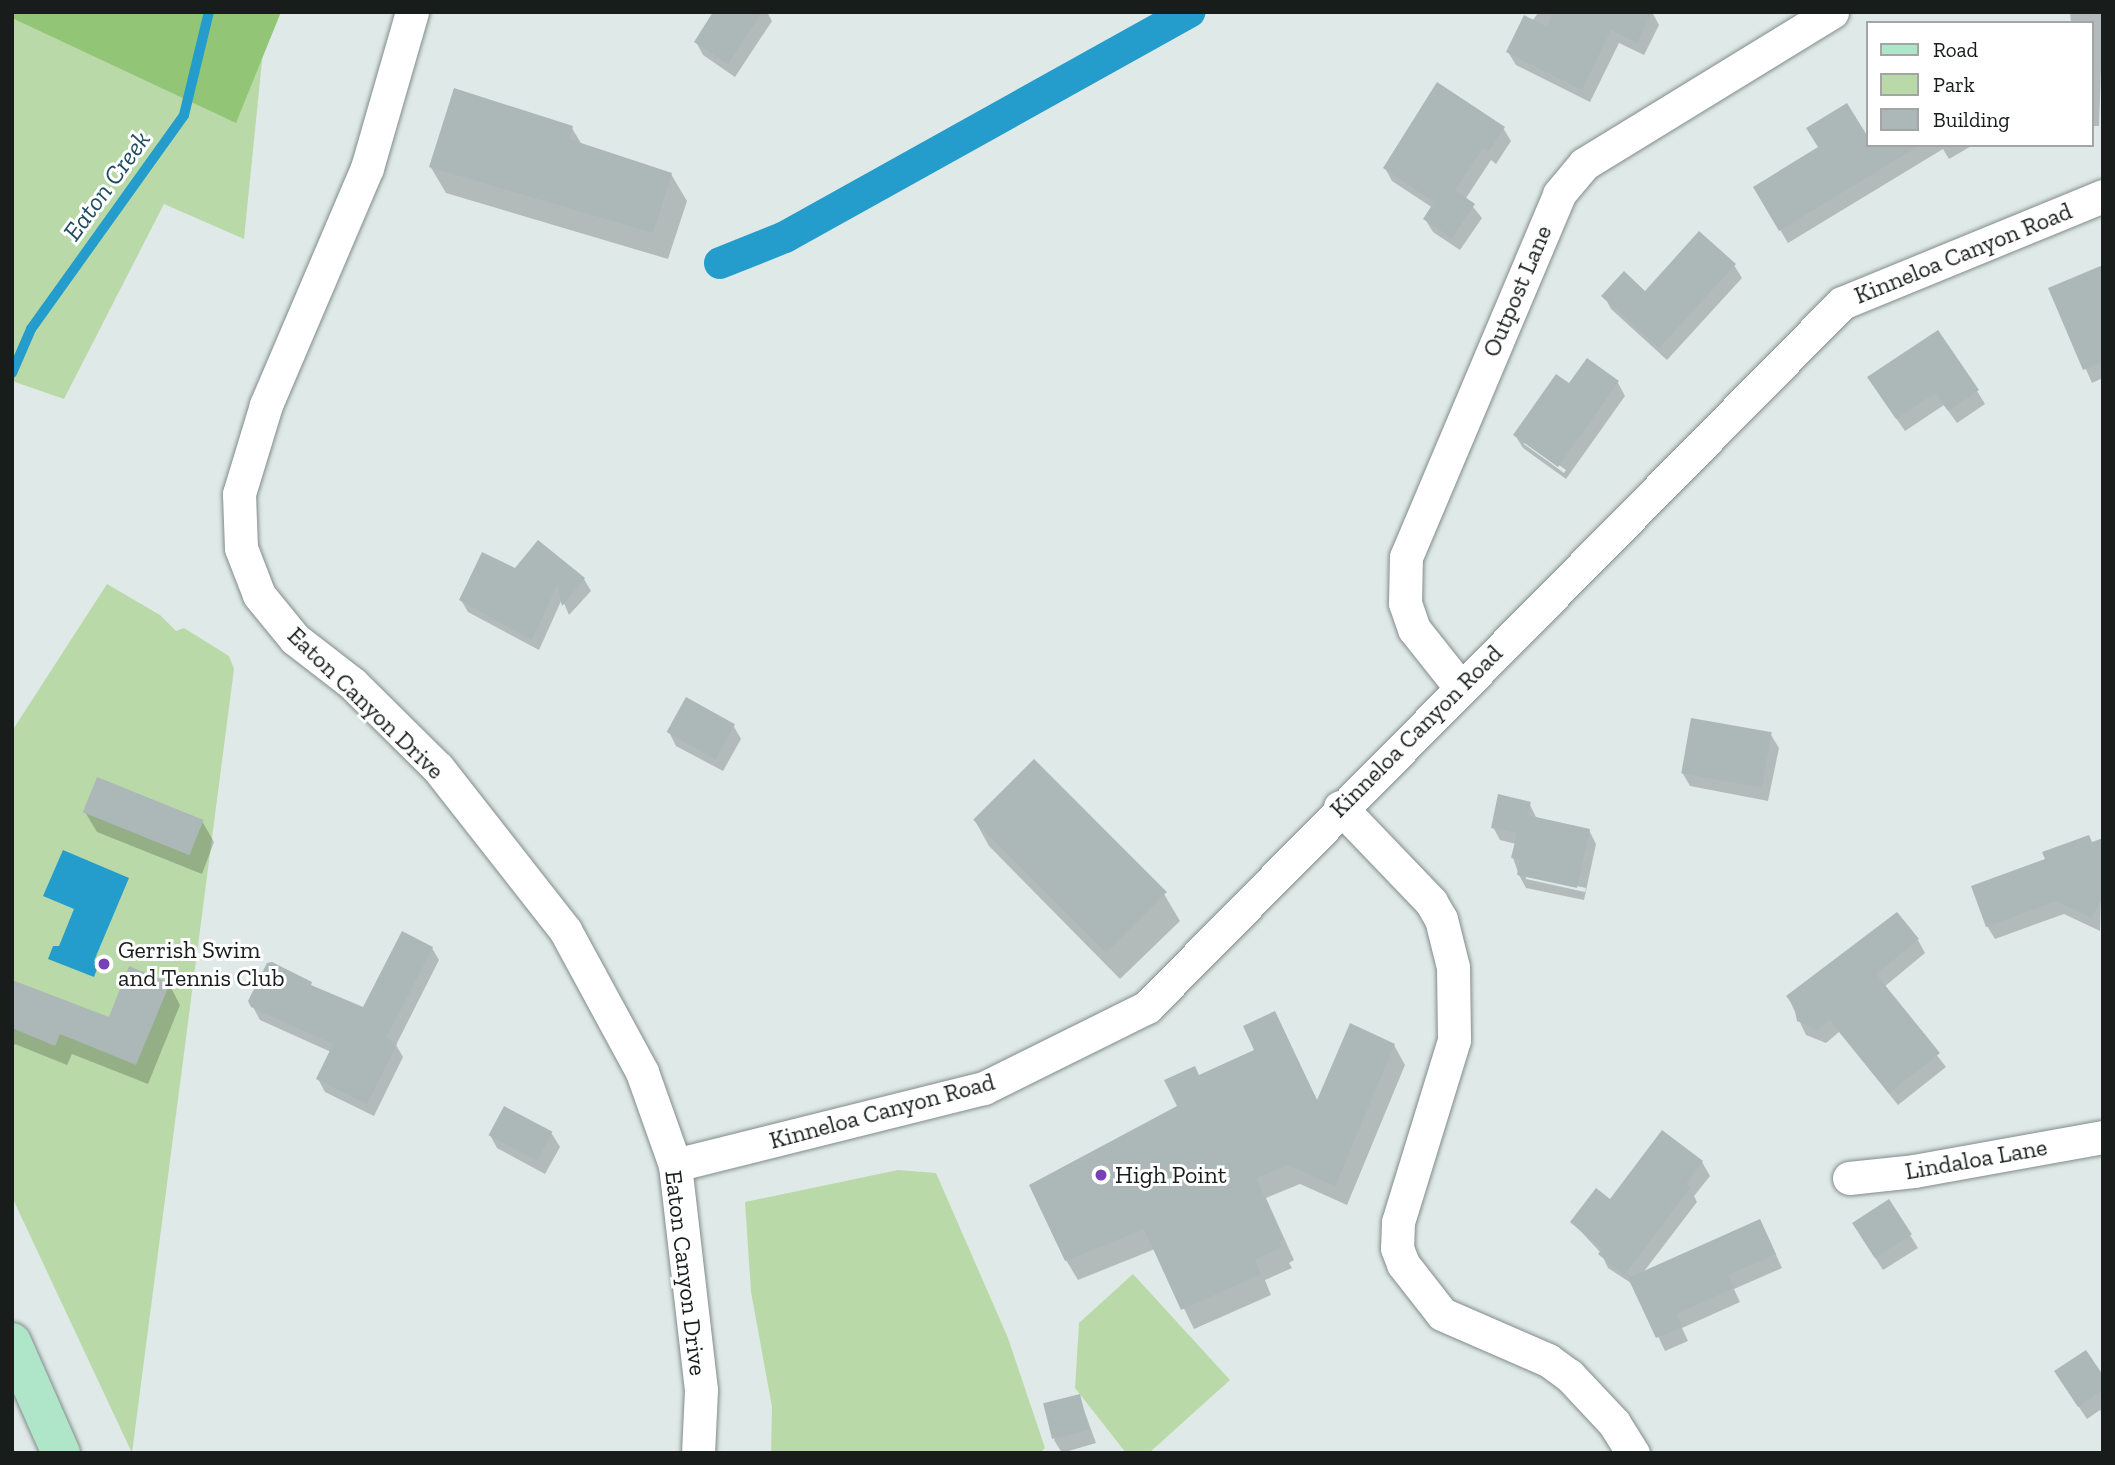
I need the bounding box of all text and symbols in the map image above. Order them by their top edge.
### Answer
legend [1867,21,2094,147]
text: Road [1933,37,1978,62]
text: Park [1933,72,1975,97]
text: Building [1933,107,2010,132]
water label: Eaton Creek [57,125,157,247]
street label: Kinneloa Canyon Road [1850,196,2076,310]
street label: Outpost Lane [1476,221,1558,361]
street label: Eaton Canyon Drive [282,621,450,785]
street label: Kinneloa Canyon Road [1324,639,1508,823]
place label: Gerrish Swim and Tennis Club [118,936,285,992]
marker: Gerrish Swim and Tennis Club [96,956,112,972]
street label: Kinneloa Canyon Road [766,1067,998,1155]
street label: Lindaloa Lane [1903,1132,2049,1186]
place label: High Point [1115,1161,1227,1189]
marker: High Point [1093,1167,1109,1183]
street label: Eaton Canyon Drive [659,1169,713,1377]

